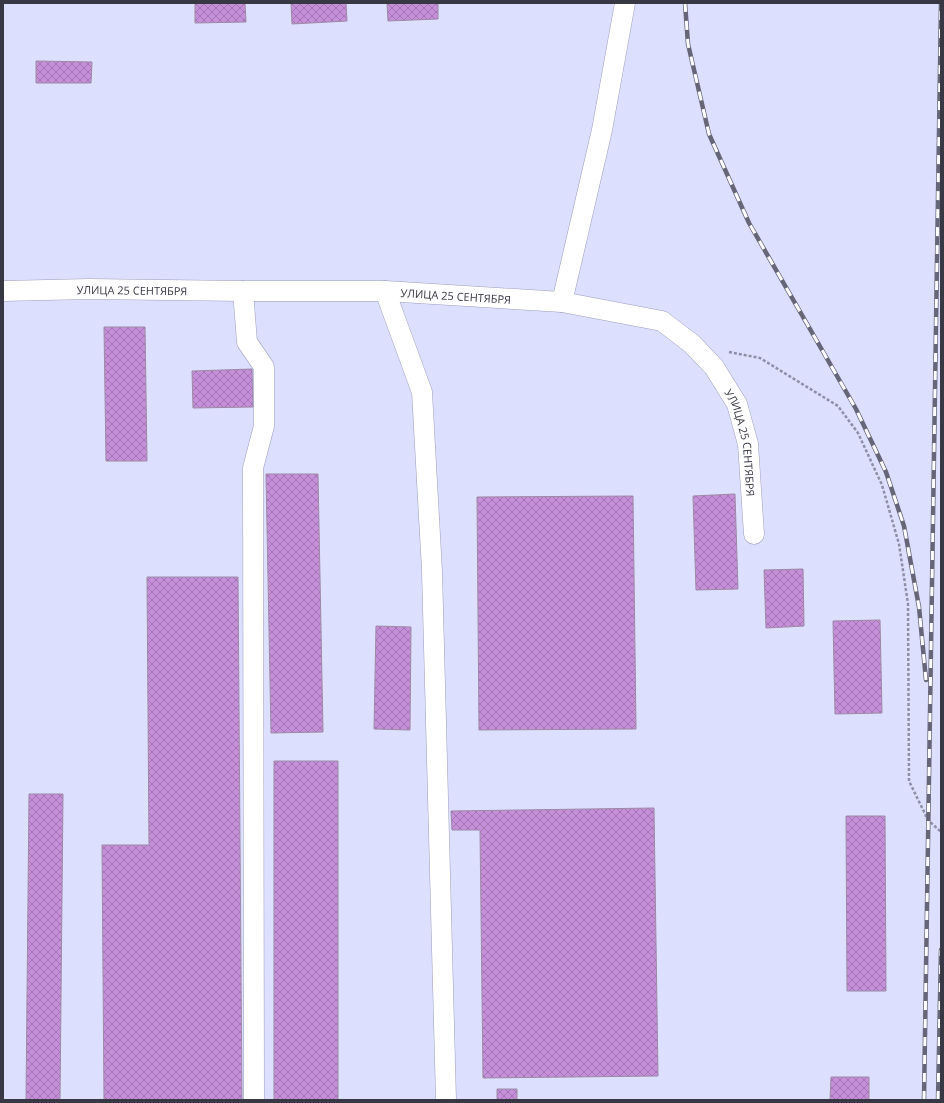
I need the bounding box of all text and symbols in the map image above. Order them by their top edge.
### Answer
street label: УЛИЦА 25 СЕНТЯБРЯ [76,281,187,298]
street label: УЛИЦА 25 СЕНТЯБРЯ [400,284,512,306]
street label: УЛИЦА 25 СЕНТЯБРЯ [722,386,759,497]

